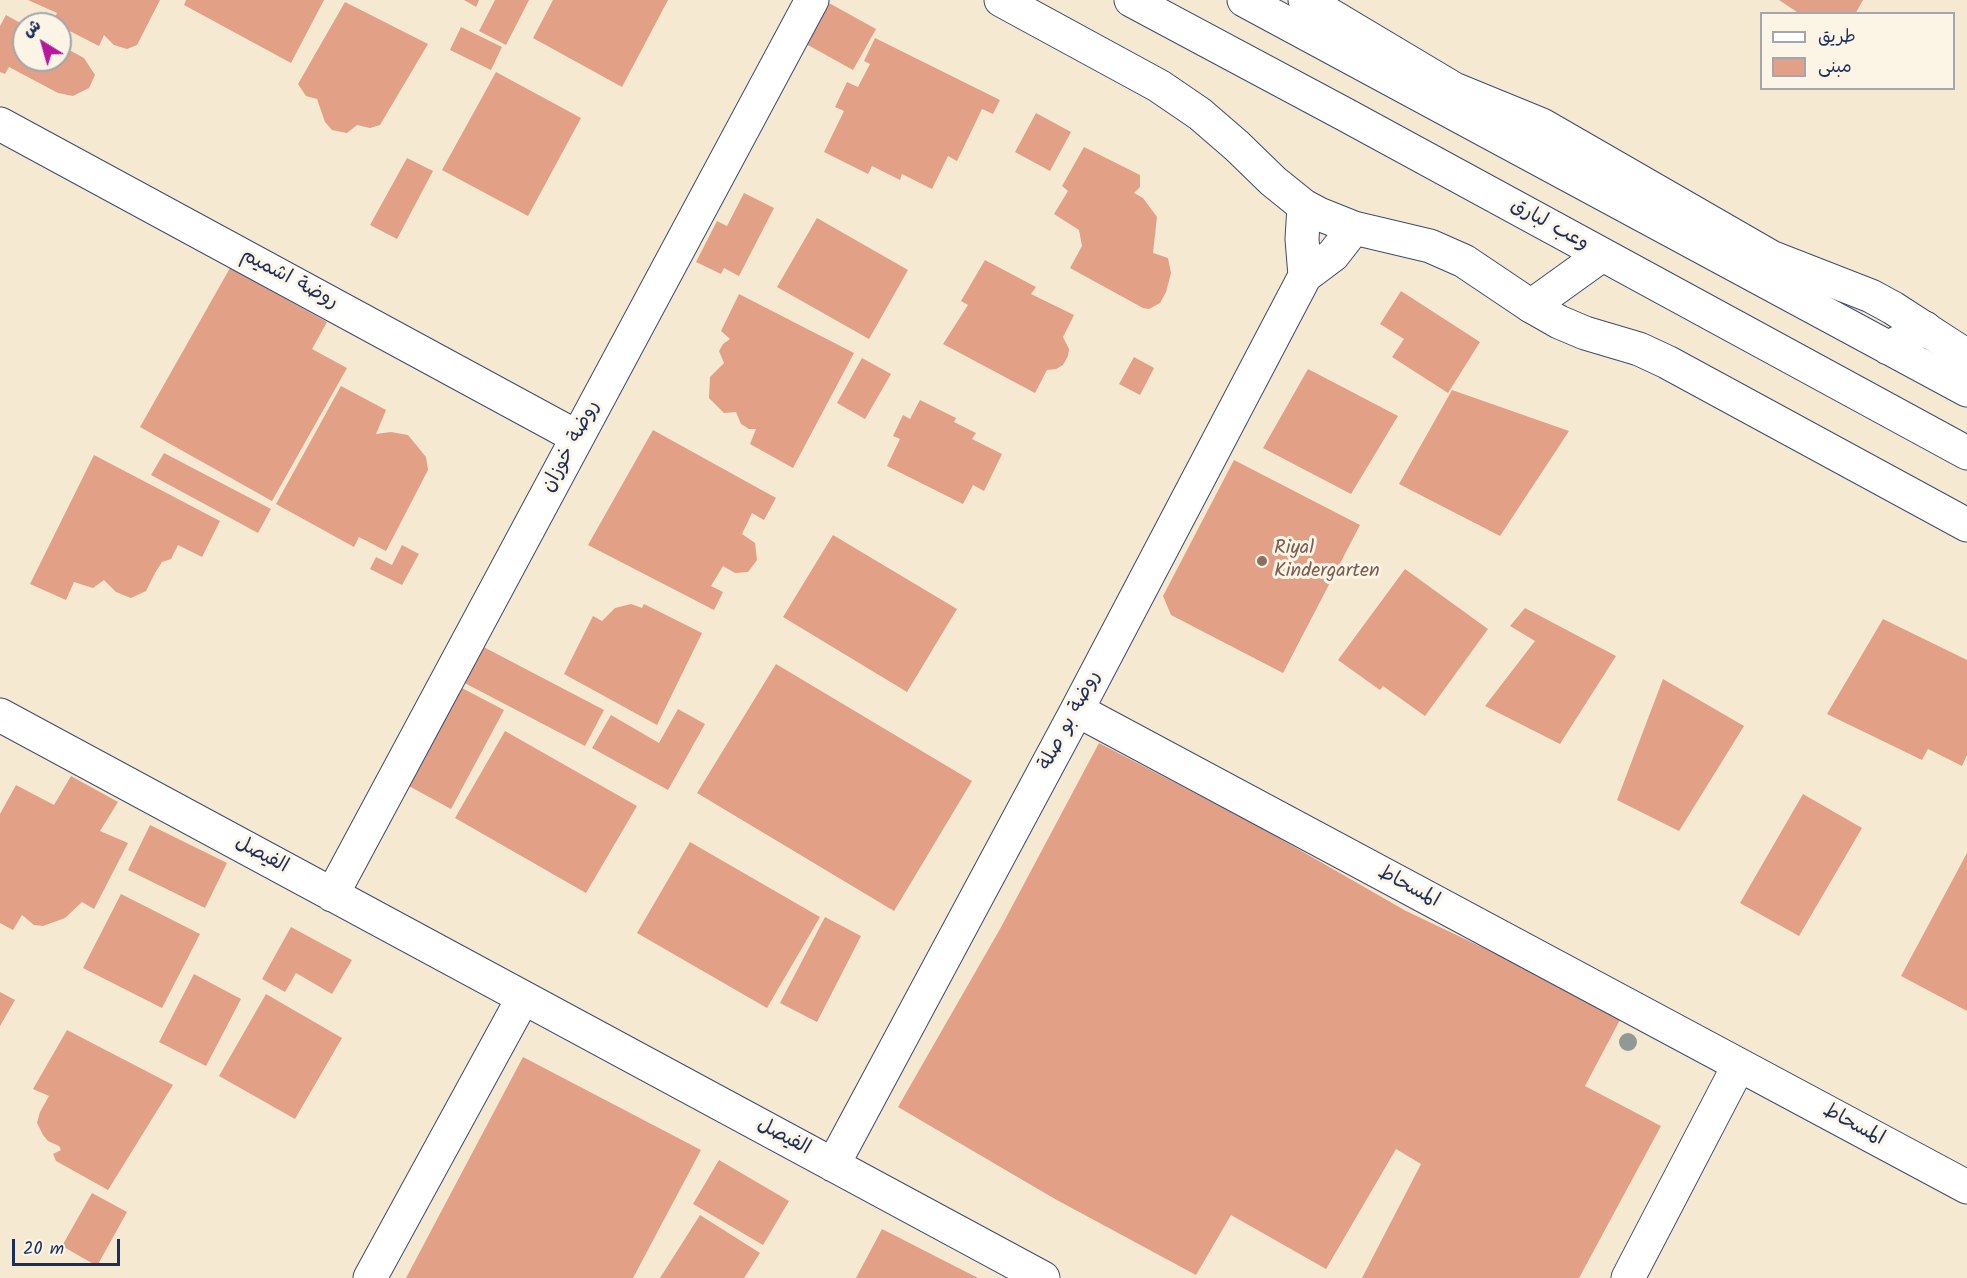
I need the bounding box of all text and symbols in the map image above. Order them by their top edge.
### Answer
north arrow [12,12,72,72]
legend [1760,12,1955,90]
text: ش [18,14,47,44]
text: طريق [1818,23,1856,52]
text: مبنى [1818,53,1852,82]
street label: وعب لبارق [1506,195,1592,257]
street label: روضة اشميم [236,244,342,316]
street label: روضة خوزان [538,397,606,497]
place label: Riyal Kindergarten [1274,538,1380,585]
marker: Riyal Kindergarten [1255,554,1269,568]
street label: روضة بو صلة [1035,667,1107,775]
street label: الفيصل [230,832,292,880]
street label: المسحاط [1373,862,1443,914]
street label: المسحاط [1818,1100,1888,1152]
street label: الفيصل [752,1114,814,1162]
scale bar [15,1227,123,1265]
text: 20 m [23,1235,64,1264]

